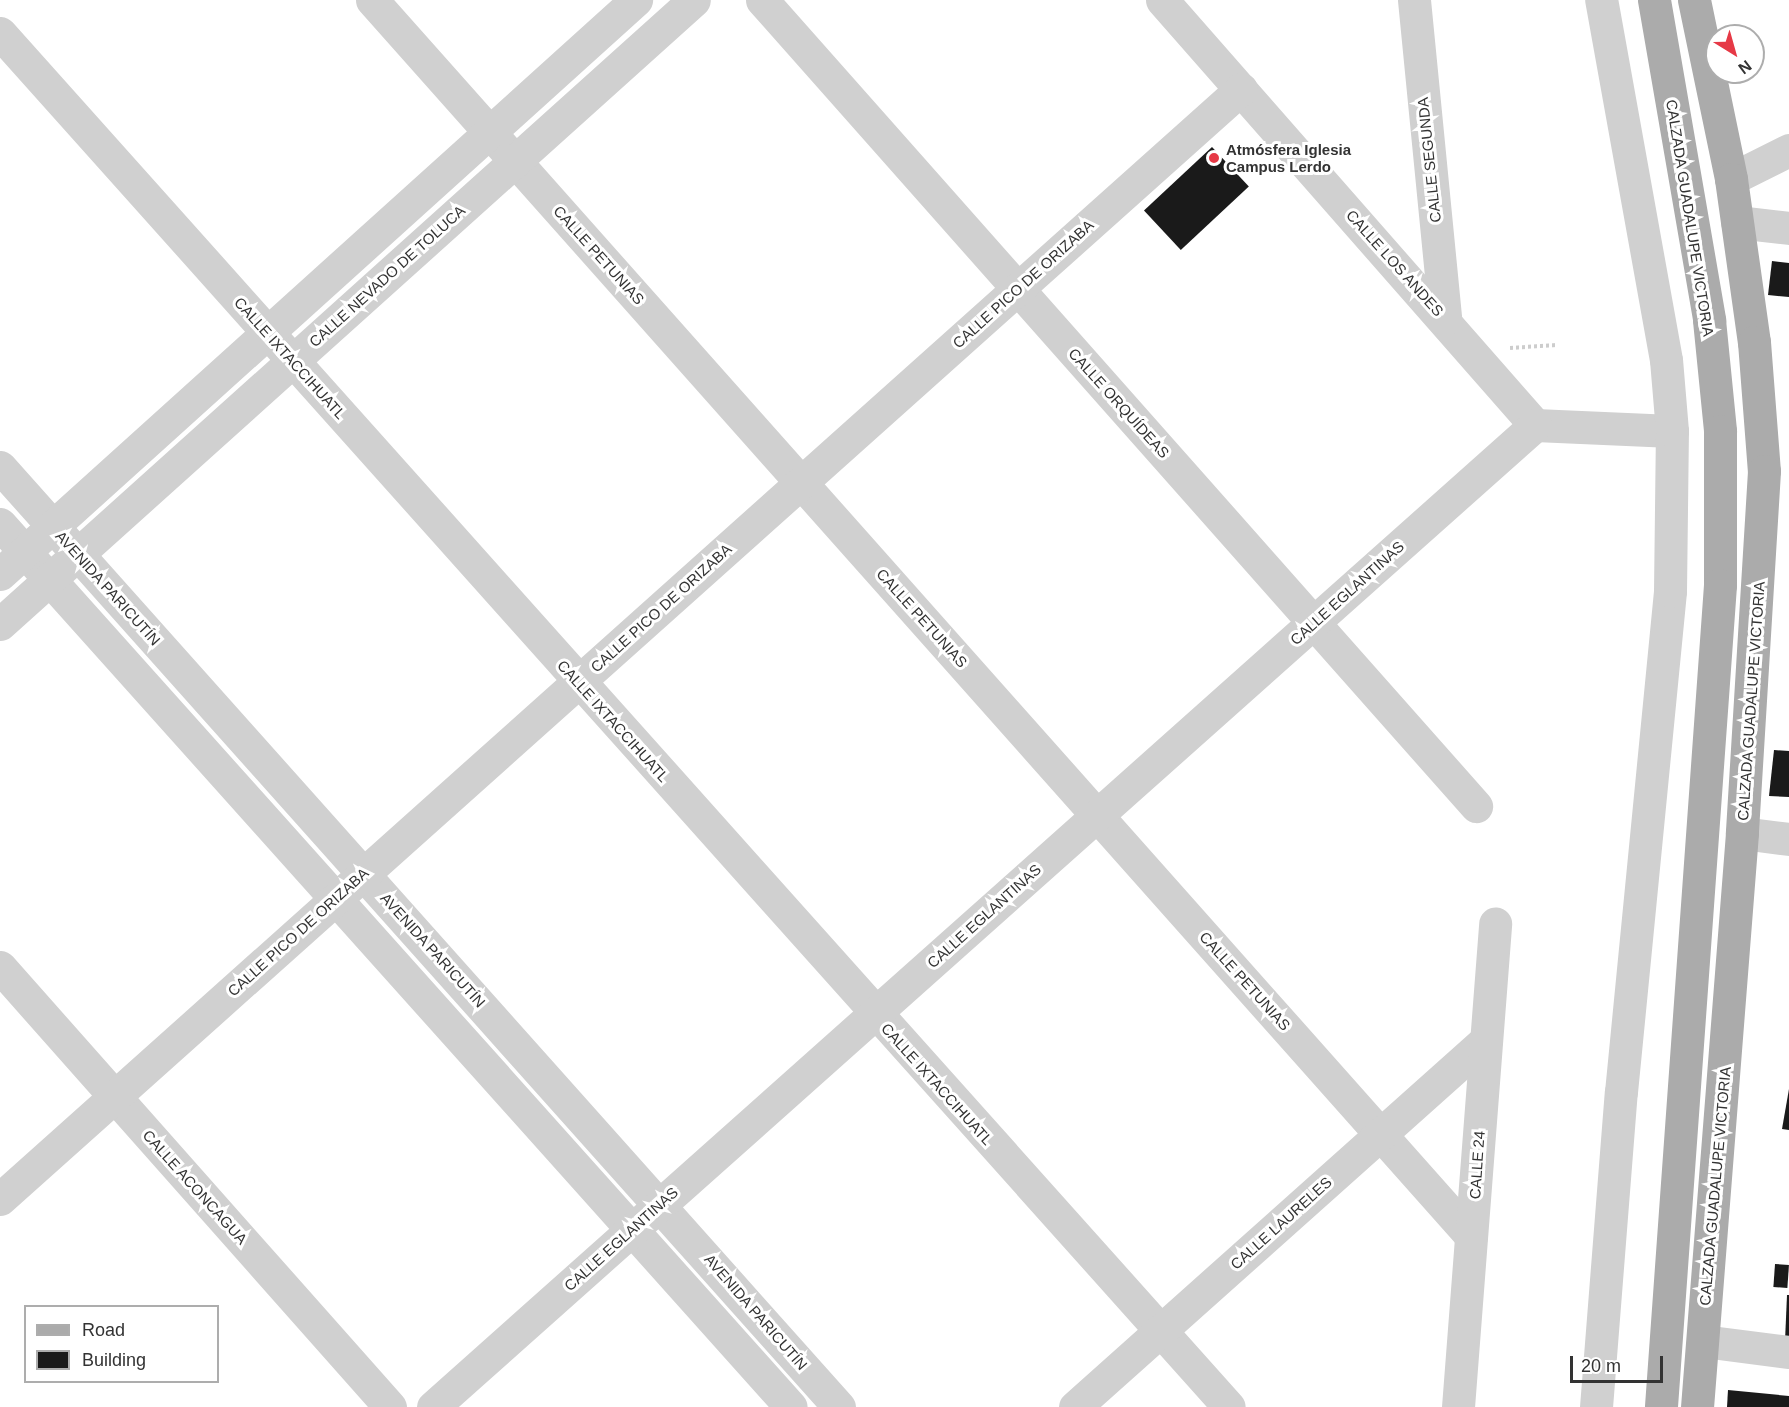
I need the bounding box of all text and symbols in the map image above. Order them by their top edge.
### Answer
north arrow [1705,24,1765,84]
text: N [1735,57,1755,77]
street label: CALLE SEGUNDA [1413,96,1445,224]
street label: CALZADA GUADALUPE VICTORIA [1662,98,1718,338]
place label: Atmósfera Iglesia Campus Lerdo [1226,140,1351,175]
marker: Atmósfera Iglesia Campus Lerdo [1207,151,1221,165]
street label: CALLE NEVADO DE TOLUCA [305,201,469,351]
street label: CALLE PETUNIAS [550,202,648,308]
street label: CALLE LOS ANDES [1342,206,1448,320]
street label: CALLE PICO DE ORIZABA [949,216,1097,352]
street label: CALLE IXTACCIHUATL [231,293,349,423]
street label: CALLE ORQUÍDEAS [1065,344,1173,462]
street label: AVENIDA PARICUTÍN [52,527,164,649]
street label: CALLE EGLANTINAS [1286,537,1408,649]
street label: CALLE PICO DE ORIZABA [587,540,735,676]
street label: CALLE PETUNIAS [873,565,971,671]
street label: CALZADA GUADALUPE VICTORIA [1734,580,1768,822]
street label: CALLE IXTACCIHUATL [554,656,672,786]
street label: CALLE EGLANTINAS [923,860,1045,972]
street label: CALLE PICO DE ORIZABA [224,864,372,1000]
street label: AVENIDA PARICUTÍN [377,889,489,1011]
street label: CALLE PETUNIAS [1196,928,1294,1034]
street label: CALLE IXTACCIHUATL [878,1019,996,1149]
street label: CALZADA GUADALUPE VICTORIA [1696,1065,1734,1307]
street label: CALLE ACONCAGUA [139,1126,251,1248]
street label: CALLE 24 [1466,1130,1488,1200]
street label: CALLE LAURELES [1227,1173,1335,1273]
street label: CALLE EGLANTINAS [560,1183,682,1295]
street label: AVENIDA PARICUTÍN [700,1250,812,1374]
legend [24,1305,219,1383]
text: Road [82,1320,125,1340]
scale bar [1573,1344,1666,1382]
text: Building [82,1350,146,1370]
text: 20 m [1581,1356,1621,1376]

